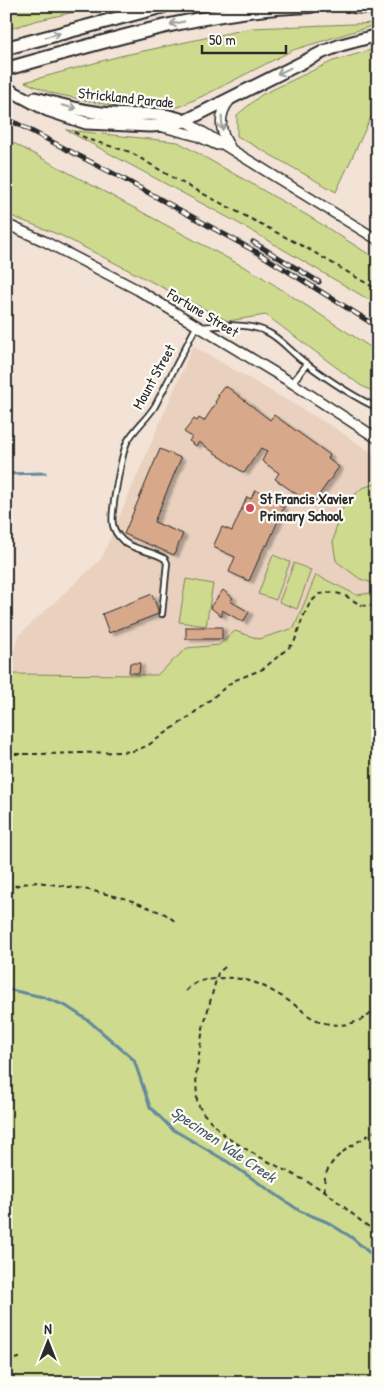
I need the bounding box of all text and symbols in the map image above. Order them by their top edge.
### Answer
one-way arrow [169,19,185,28]
scale bar [202,22,285,54]
text: 50 m [209,29,236,50]
one-way arrow [45,30,61,39]
one-way arrow [276,66,291,76]
street label: Strickland Parade [77,82,175,113]
one-way arrow [61,103,77,112]
one-way arrow [218,115,227,131]
street label: Fortune Street [163,283,244,343]
street label: Mount Street [127,340,180,413]
place label: St Francis Xavier Primary School [260,488,354,527]
marker: St Francis Xavier Primary School [244,502,256,514]
water label: Specimen Vale Creek [167,1101,282,1188]
north arrow [22,1316,72,1366]
text: N [44,1319,52,1338]

